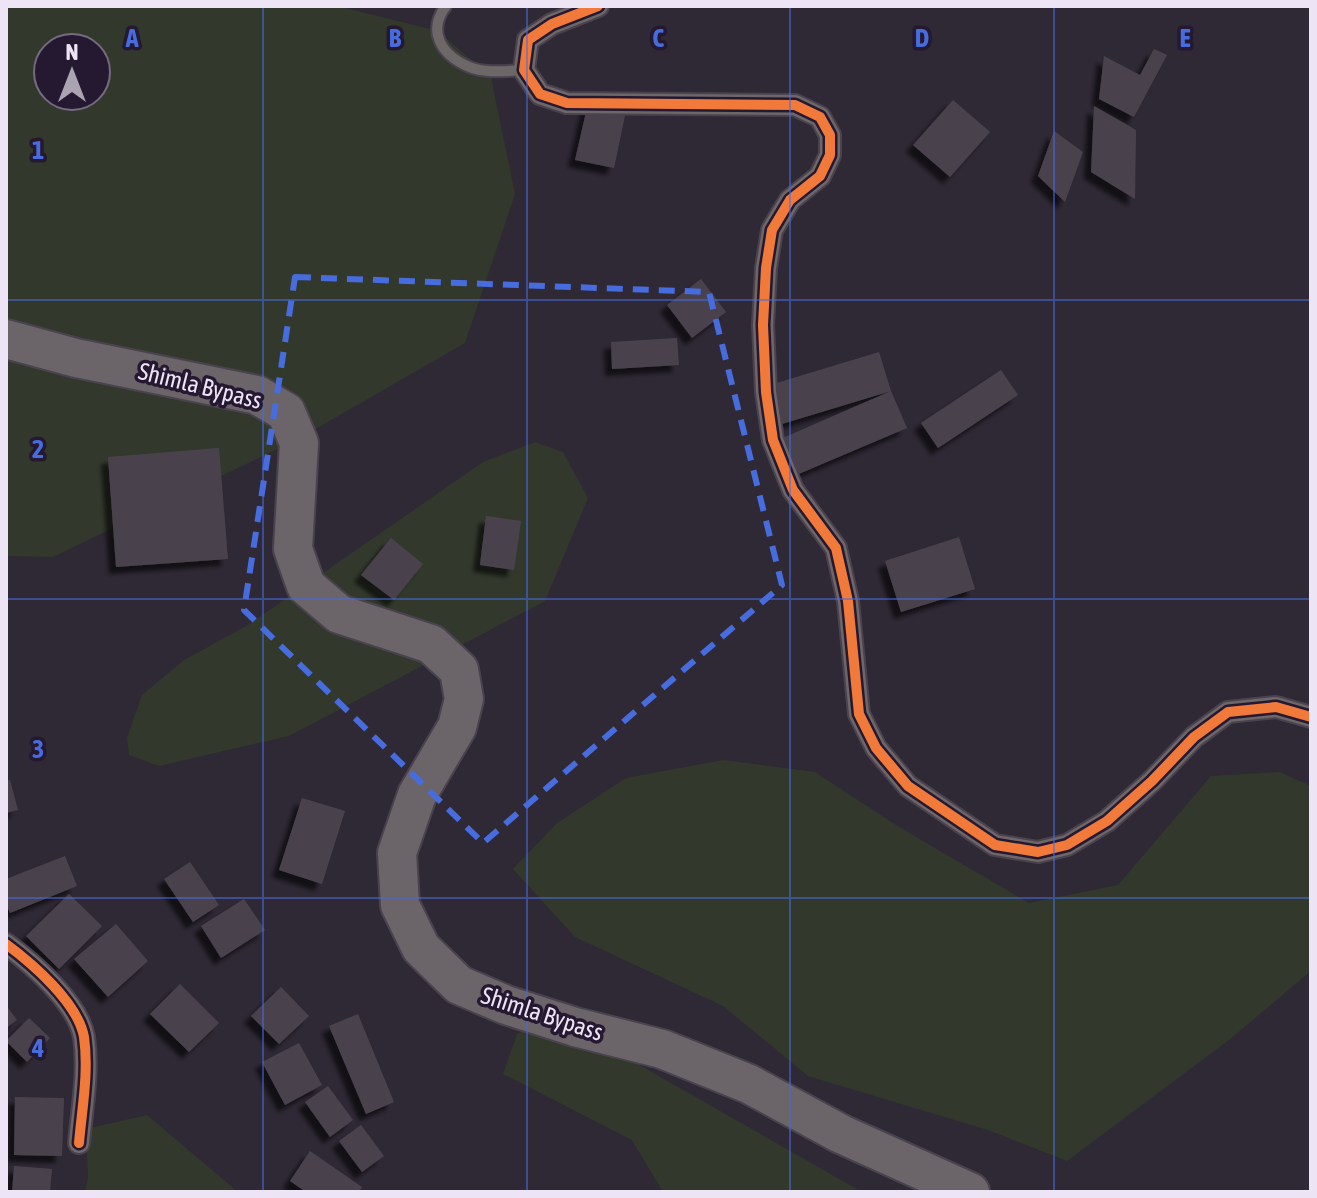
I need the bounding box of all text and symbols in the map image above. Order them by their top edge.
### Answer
text: A [125,23,139,53]
text: B [389,23,402,53]
text: C [652,23,664,53]
text: D [915,23,929,53]
text: E [1179,23,1191,53]
north arrow [32,32,112,112]
text: N [66,39,78,65]
text: 1 [32,135,44,165]
street label: Shimla Bypass [136,357,265,414]
text: 2 [32,434,44,464]
text: 3 [32,734,44,764]
street label: Shimla Bypass [478,981,606,1046]
text: 4 [31,1033,44,1063]

